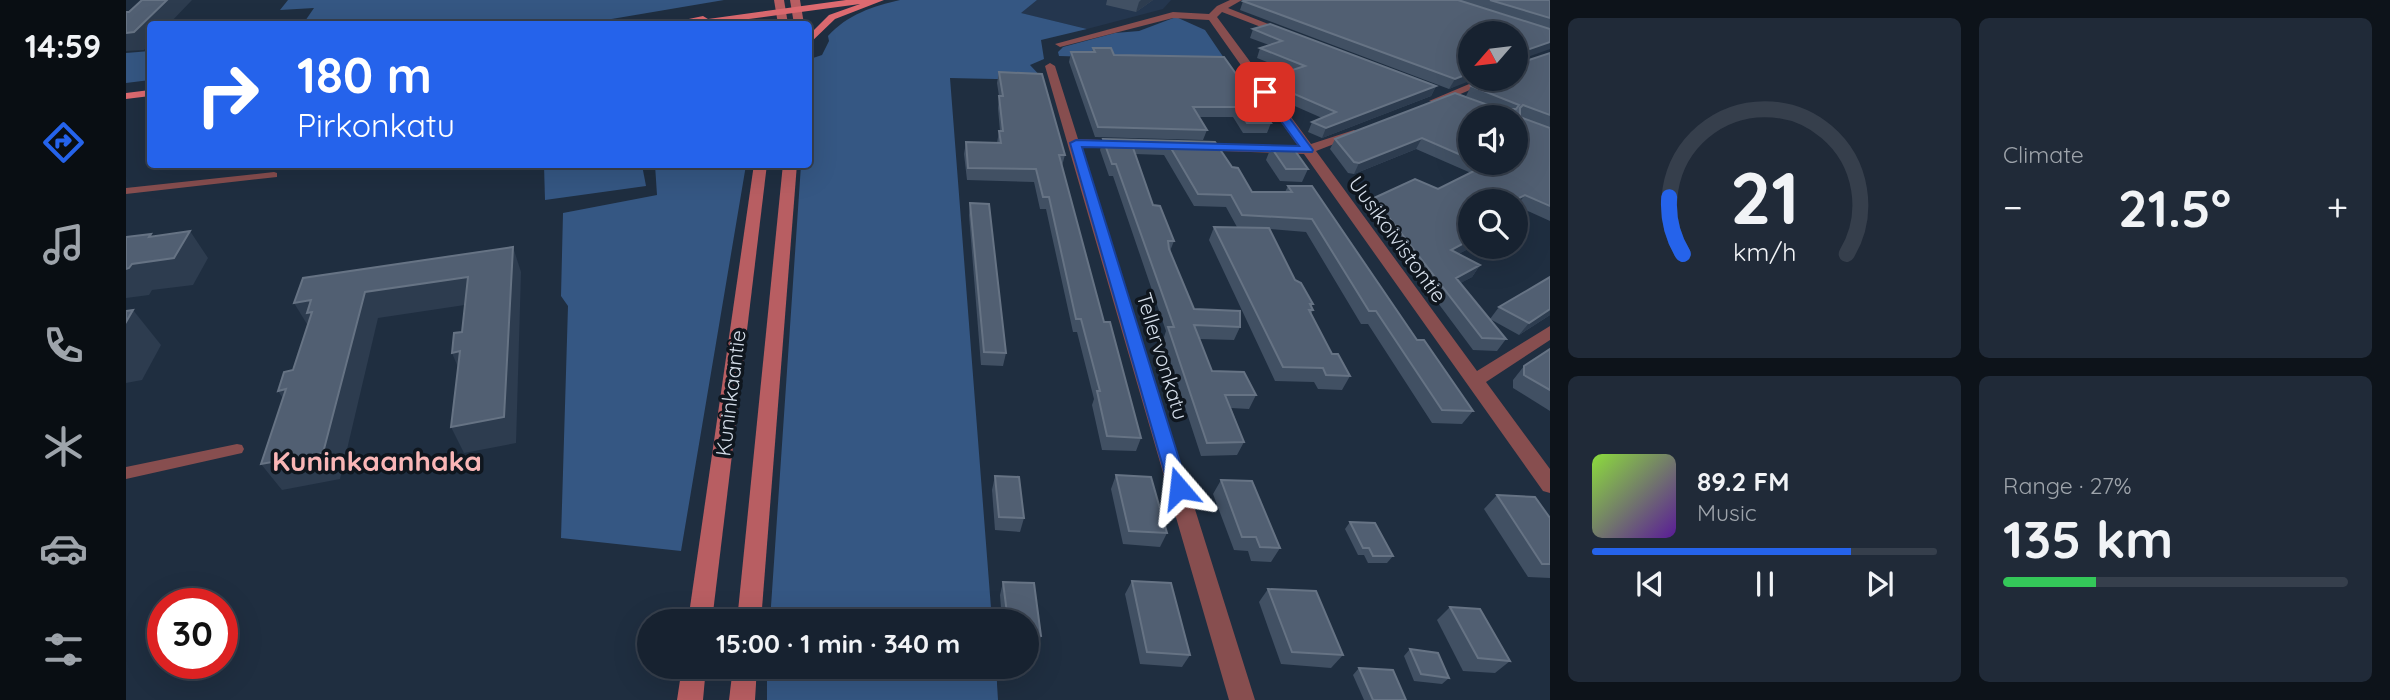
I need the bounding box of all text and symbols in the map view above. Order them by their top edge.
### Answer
north arrow [1458,21,1528,91]
map controls [1458,21,1528,259]
text: 14:59 [25,26,101,66]
text: 180 m [297,44,432,105]
icon: right [182,49,273,140]
pin [1235,62,1295,122]
icon: arrive [1246,73,1284,111]
text: Pirkonkatu [297,105,455,145]
button: sound [1458,105,1528,175]
icon: directions [39,118,88,167]
text: Climate [2003,140,2084,169]
text: 21 [1730,151,1799,242]
street label: Uusikoivistontie [1343,171,1453,307]
text: 21.5° [2118,175,2231,240]
text: − [2003,183,2023,231]
text: + [2327,183,2348,231]
button: search [1458,189,1528,259]
icon: music [39,220,88,269]
text: km/h [1733,236,1796,267]
street label: Tellervonkatu [1131,289,1195,423]
icon: phone [39,321,88,370]
street label: Kuninkaantie [709,328,751,458]
icon: climate [39,422,88,471]
district label: Kuninkaanhaka [272,443,482,478]
position arrow [1142,451,1216,525]
text: 89.2 FM [1697,465,1789,498]
text: Range · 27% [2003,471,2132,500]
text: Music [1697,498,1757,527]
text: 135 km [2003,506,2173,571]
icon: car [39,524,88,573]
icon: previous [1631,565,1669,603]
icon: pause [1746,565,1784,603]
icon: next [1861,565,1899,603]
speed limit sign: 30 [147,588,238,679]
icon: filters [39,625,88,674]
text: 15:00 · 1 min · 340 m [716,627,960,660]

